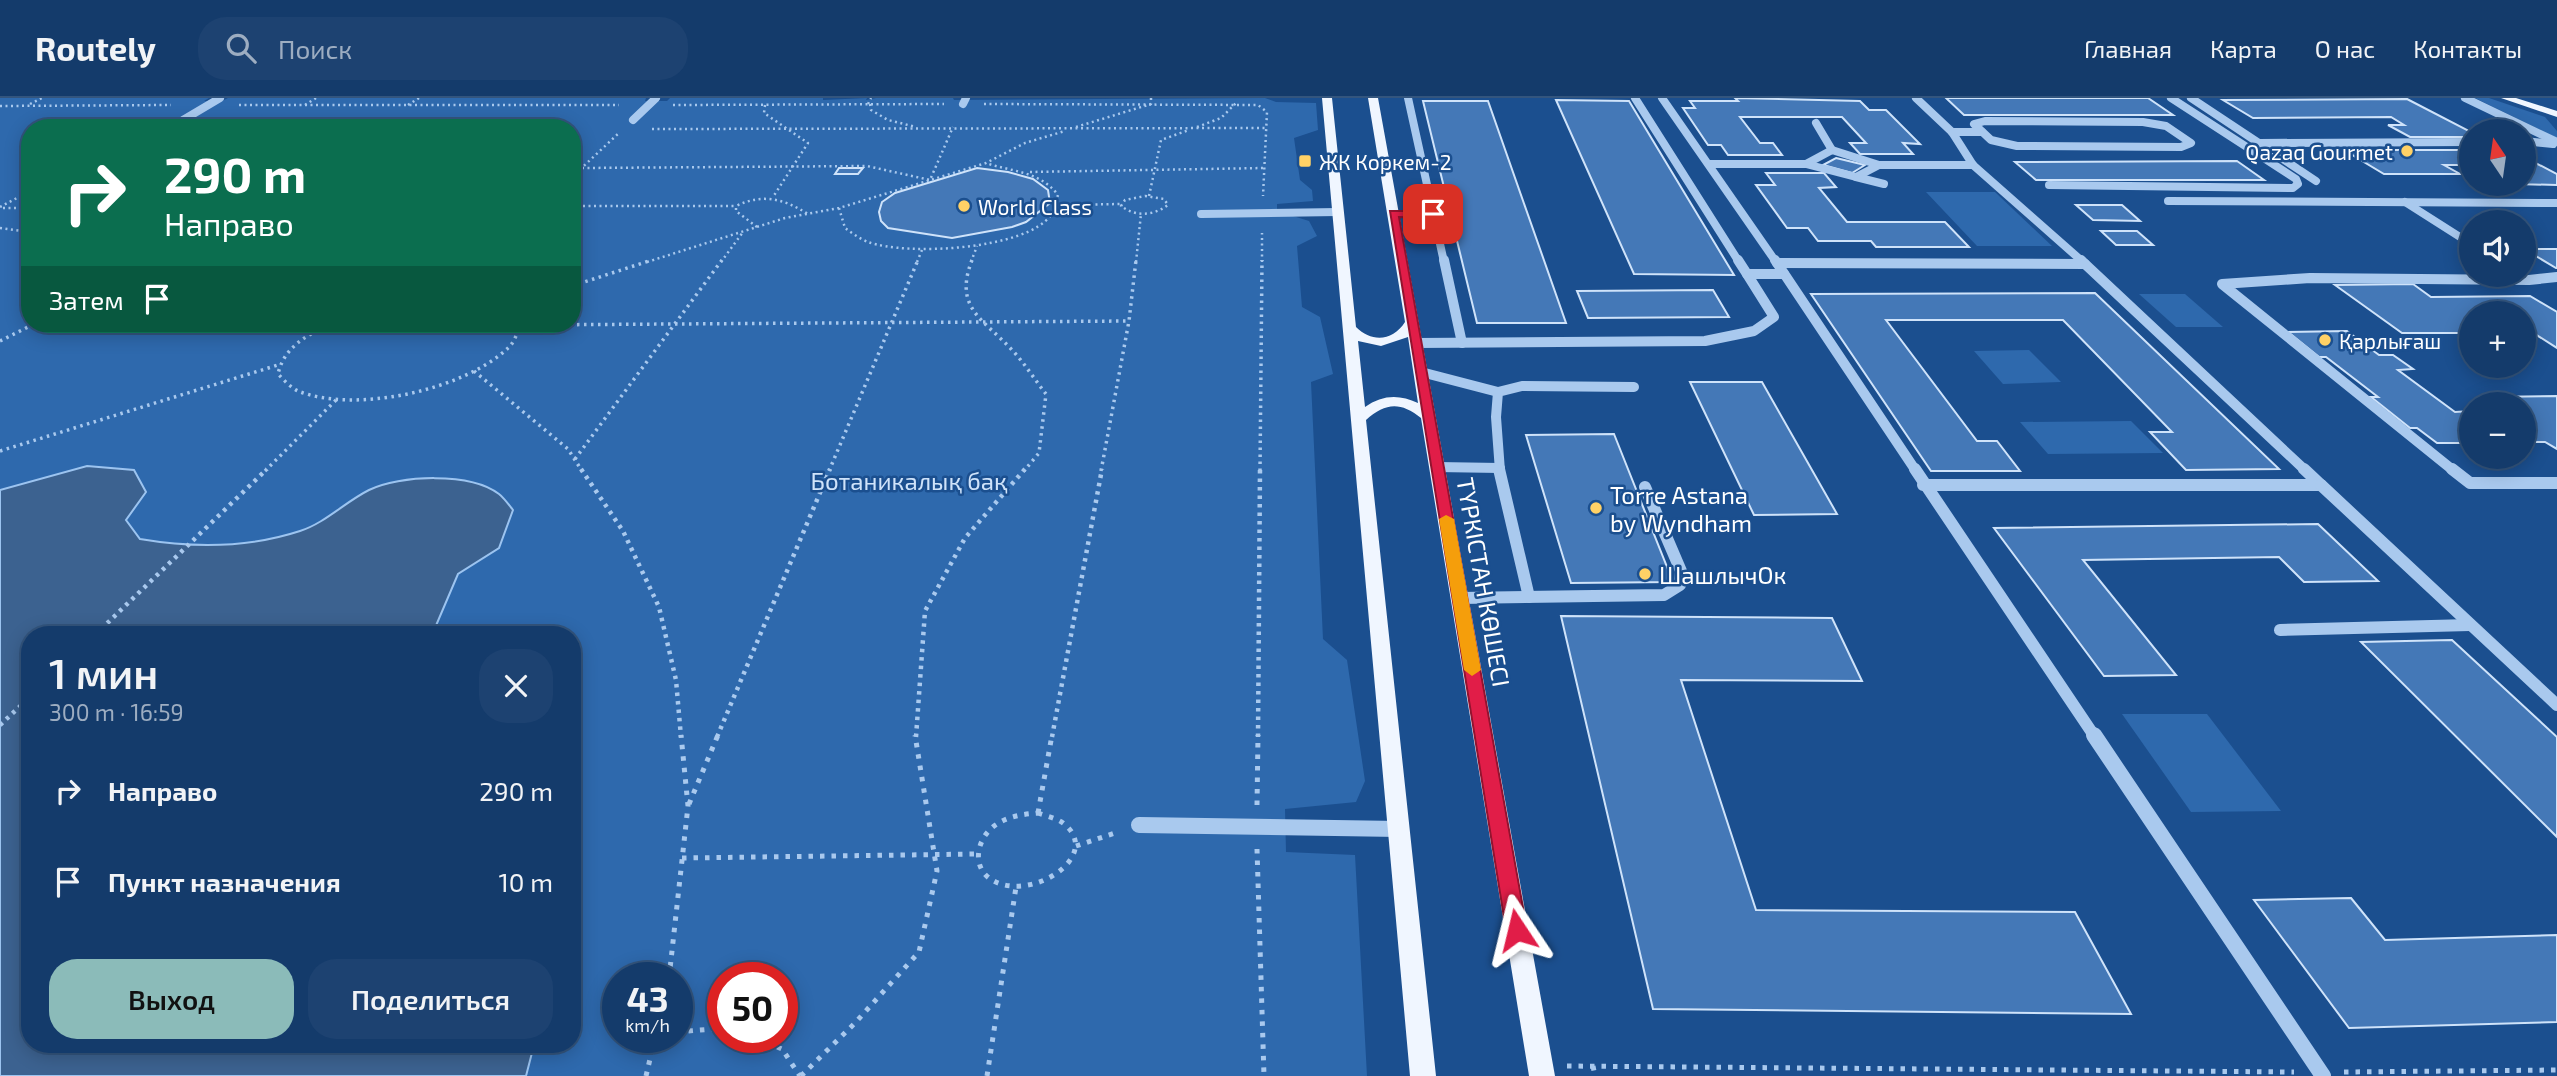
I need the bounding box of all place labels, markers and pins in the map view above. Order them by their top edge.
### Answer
place label: Qazaq Gourmet [2245,139,2393,165]
marker: Qazaq Gourmet [2399,143,2415,159]
place label: ЖК Коркем-2 [1319,149,1452,174]
marker: ЖК Коркем-2 [1297,153,1313,169]
pin [1403,184,1463,244]
place label: World Class [978,194,1092,219]
marker: World Class [956,198,972,214]
place label: Қарлығаш [2339,328,2441,353]
marker: Қарлығаш [2317,332,2333,348]
place label: Torre Astana by Wyndham [1610,480,1752,537]
marker: Torre Astana by Wyndham [1588,500,1604,516]
place label: ШашлычОк [1659,560,1786,589]
marker: ШашлычОк [1637,566,1653,582]

